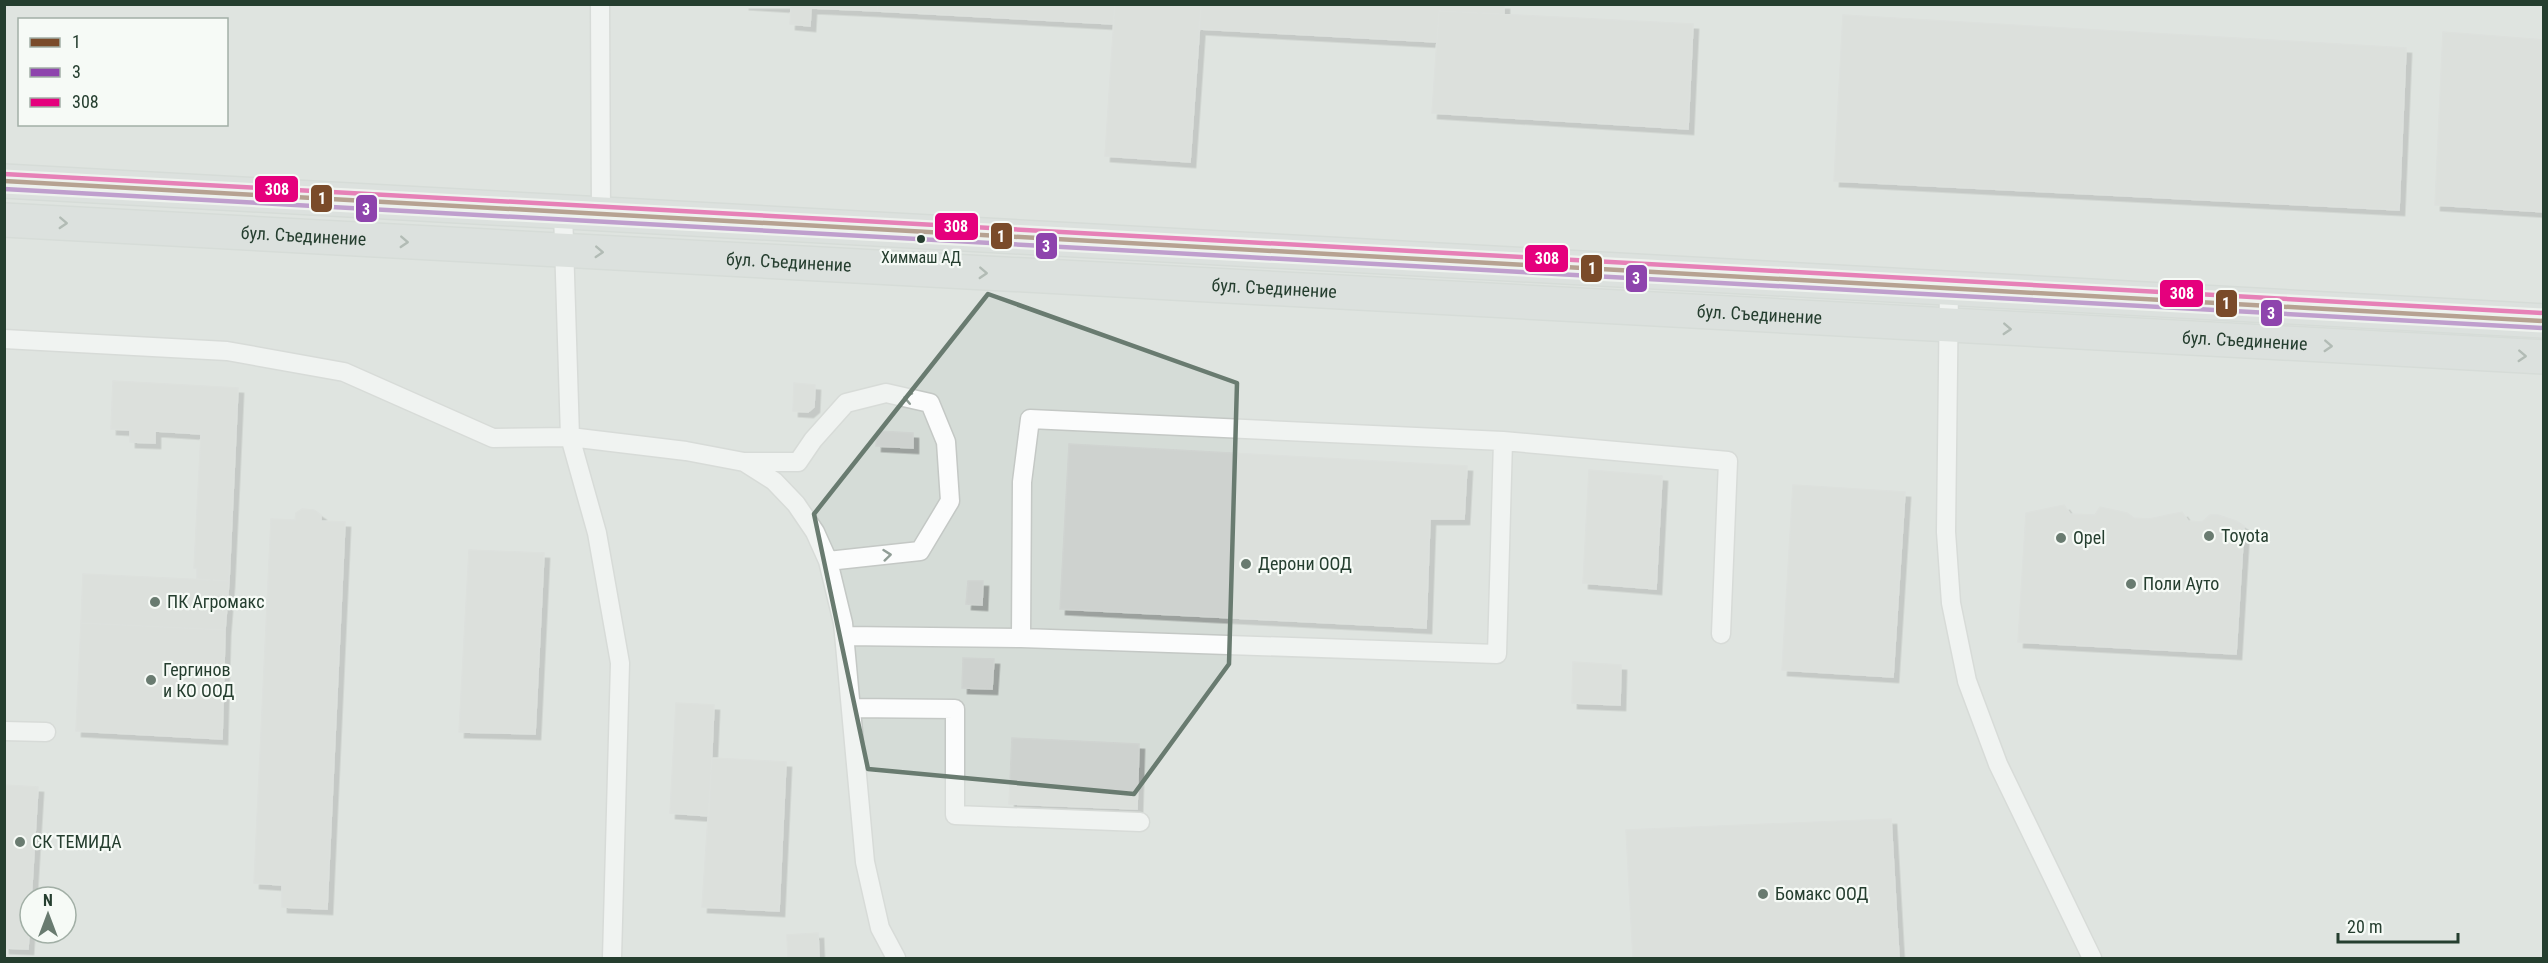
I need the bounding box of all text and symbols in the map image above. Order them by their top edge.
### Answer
legend [18,18,228,126]
text: 1 [72,31,81,52]
text: 3 [72,61,81,82]
text: 308 [72,91,99,112]
line badge: 308 [254,175,299,203]
text: 308 [265,180,289,199]
line badge: 1 [310,184,333,213]
text: 1 [318,189,326,208]
line badge: 3 [355,194,378,223]
text: 3 [362,200,370,219]
line badge: 308 [934,212,979,241]
one-way arrow [58,217,67,230]
text: 308 [944,217,968,236]
street label: бул. Съединение [240,222,367,250]
line badge: 1 [990,222,1013,250]
text: 1 [997,227,1005,246]
line badge: 3 [1035,232,1058,260]
marker: Химмаш АД [915,233,927,245]
one-way arrow [400,235,409,248]
text: 3 [1042,237,1050,256]
line badge: 308 [1524,244,1569,273]
one-way arrow [595,246,604,259]
street label: бул. Съединение [726,248,852,276]
place label: Химмаш АД [881,248,962,267]
text: 308 [1535,249,1559,268]
line badge: 1 [1580,254,1603,283]
text: 1 [1588,259,1596,278]
line badge: 3 [1625,264,1648,293]
one-way arrow [978,267,987,280]
text: 3 [1632,269,1640,288]
street label: бул. Съединение [1211,274,1337,302]
line badge: 308 [2159,279,2204,308]
text: 308 [2170,284,2194,303]
line badge: 1 [2215,289,2238,318]
text: 1 [2222,294,2230,313]
line badge: 3 [2260,299,2283,327]
street label: бул. Съединение [1696,300,1823,328]
text: 3 [2267,304,2275,323]
one-way arrow [2003,322,2012,335]
street label: бул. Съединение [2182,326,2308,354]
one-way arrow [2323,339,2332,352]
one-way arrow [2518,350,2527,363]
one-way arrow [903,392,913,405]
place label: Toyota [2221,525,2269,546]
place label: Opel [2073,527,2105,548]
marker: Toyota [2202,529,2216,543]
marker: Opel [2054,531,2068,545]
one-way arrow [882,549,891,562]
place label: Дерони ООД [1258,553,1352,574]
marker: Дерони ООД [1239,557,1253,571]
place label: Поли Ауто [2143,573,2219,594]
marker: Поли Ауто [2124,577,2138,591]
place label: ПК Агромакс [167,591,264,612]
marker: ПК Агромакс [148,595,162,609]
place label: Гергинов и КО ООД [163,659,234,701]
marker: Гергинов и КО ООД [144,673,158,687]
place label: СК ТЕМИДА [32,831,122,852]
marker: СК ТЕМИДА [13,835,27,849]
place label: Бомакс ООД [1775,883,1868,904]
north arrow [18,885,78,945]
marker: Бомакс ООД [1756,887,1770,901]
text: N [43,891,53,910]
scale bar [2338,906,2458,944]
text: 20 m [2347,916,2382,937]

